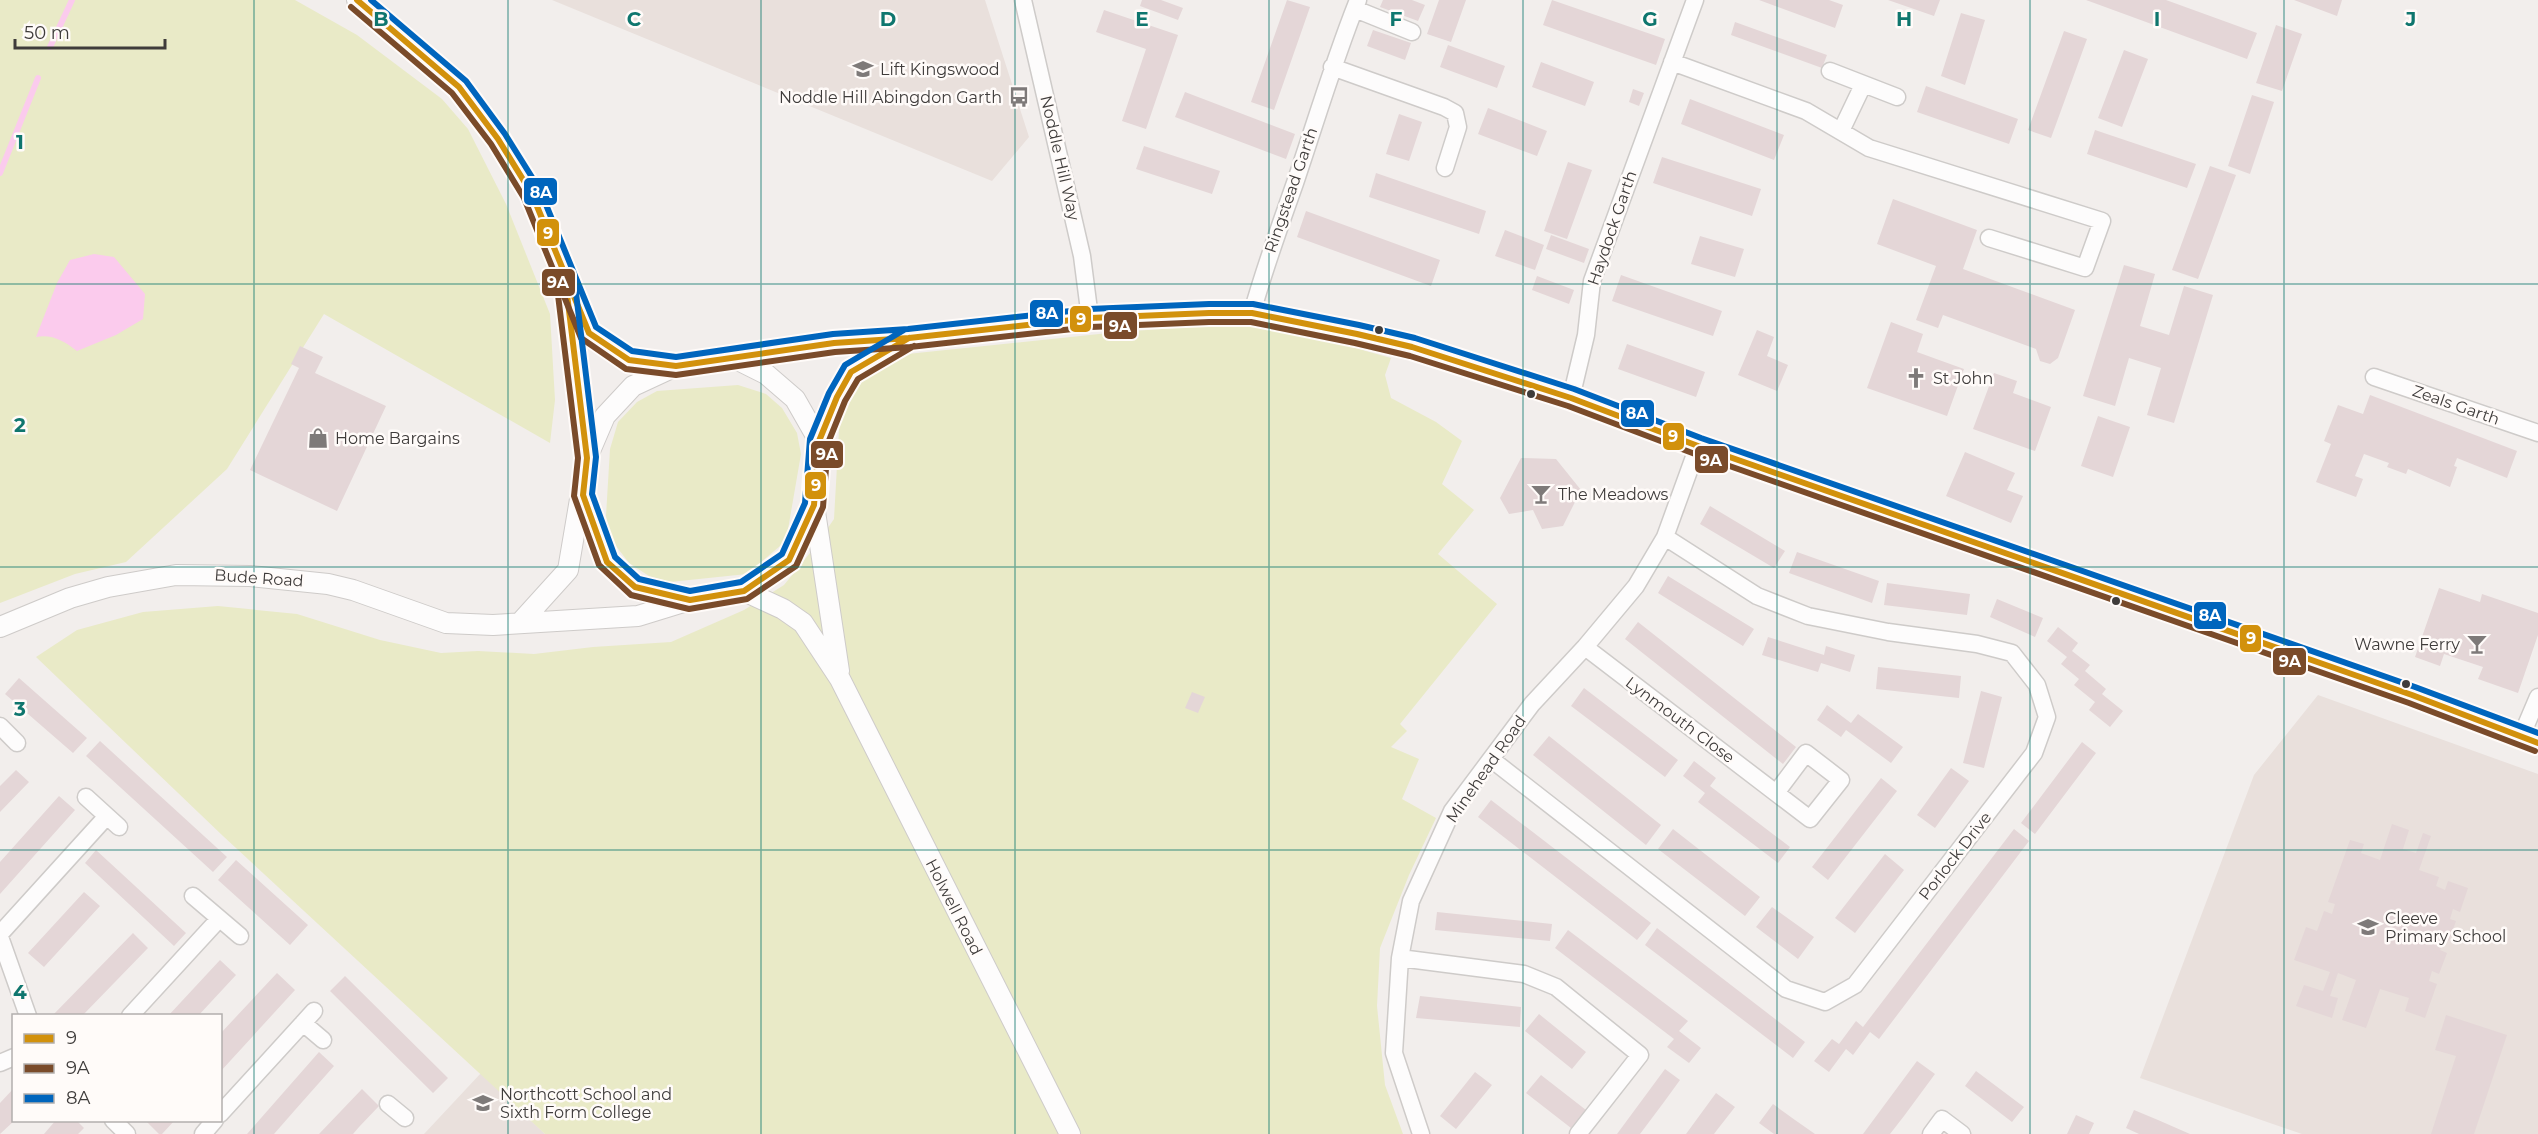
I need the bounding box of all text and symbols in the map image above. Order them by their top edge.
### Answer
text: B [373,7,389,31]
text: C [627,7,642,31]
text: D [880,7,896,31]
text: E [1135,7,1149,31]
text: F [1390,7,1403,31]
text: G [1642,7,1658,31]
text: H [1896,7,1912,31]
text: I [2154,7,2160,31]
text: J [2405,7,2416,31]
scale bar [15,12,165,50]
text: 50 m [24,22,70,44]
school or university icon: Lift Kingswood [851,57,875,81]
place label: Lift Kingswood [880,60,1000,79]
bus stop icon: Noddle Hill Abingdon Garth [1007,85,1031,109]
place label: Noddle Hill Abingdon Garth [779,88,1002,107]
street label: Noddle Hill Way [1036,94,1084,223]
street label: Ringstead Garth [1261,125,1321,255]
text: 1 [16,130,24,154]
street label: Haydock Garth [1584,168,1640,288]
line badge: 8A [523,177,558,206]
text: 8A [530,183,553,202]
line badge: 9 [536,218,560,247]
text: 9 [543,224,553,243]
line badge: 9A [541,268,576,297]
text: 9A [547,273,570,292]
line badge: 8A [1029,299,1064,328]
text: 8A [1036,304,1059,323]
line badge: 9 [1069,305,1092,333]
text: 9 [1076,310,1086,329]
line badge: 9A [1103,311,1138,340]
text: 9A [1109,317,1132,336]
unlabelled marker [1373,324,1385,336]
church icon: St John [1904,366,1928,390]
place label: St John [1933,369,1993,388]
street label: Zeals Garth [2410,381,2502,429]
unlabelled marker [1525,388,1537,400]
line badge: 8A [1620,399,1655,428]
text: 8A [1626,404,1649,423]
text: 2 [14,413,26,437]
line badge: 9 [1662,422,1685,451]
shop icon: Home Bargains [306,426,330,450]
text: 9 [1668,427,1678,446]
place label: Home Bargains [335,429,460,448]
line badge: 9A [810,440,844,469]
text: 9A [816,445,839,464]
line badge: 9A [1694,445,1729,474]
text: 9A [1700,451,1723,470]
line badge: 9 [804,471,827,500]
text: 9 [811,476,821,495]
bar icon: The Meadows [1529,482,1553,506]
place label: The Meadows [1558,485,1669,504]
street label: Bude Road [214,565,304,591]
unlabelled marker [2110,595,2122,607]
line badge: 8A [2193,601,2227,630]
text: 8A [2199,606,2222,625]
line badge: 9 [2239,624,2262,653]
text: 9 [2246,629,2256,648]
bar icon: Wawne Ferry [2465,632,2489,656]
place label: Wawne Ferry [2354,635,2460,654]
line badge: 9A [2272,647,2307,676]
text: 9A [2279,652,2302,671]
street label: Lynmouth Close [1622,673,1738,767]
unlabelled marker [2400,678,2412,690]
text: 3 [13,697,26,721]
street label: Minehead Road [1442,712,1530,826]
street label: Porlock Drive [1915,808,1995,904]
street label: Holwell Road [922,856,986,958]
place label: Cleeve Primary School [2385,909,2506,946]
school or university icon: Cleeve Primary School [2356,915,2380,939]
text: 4 [13,980,27,1004]
legend [12,1014,222,1122]
text: 9 [66,1027,77,1049]
text: 9A [66,1057,90,1079]
place label: Northcott School and Sixth Form College [500,1085,672,1122]
text: 8A [66,1087,90,1109]
school or university icon: Northcott School and Sixth Form College [471,1091,495,1115]

